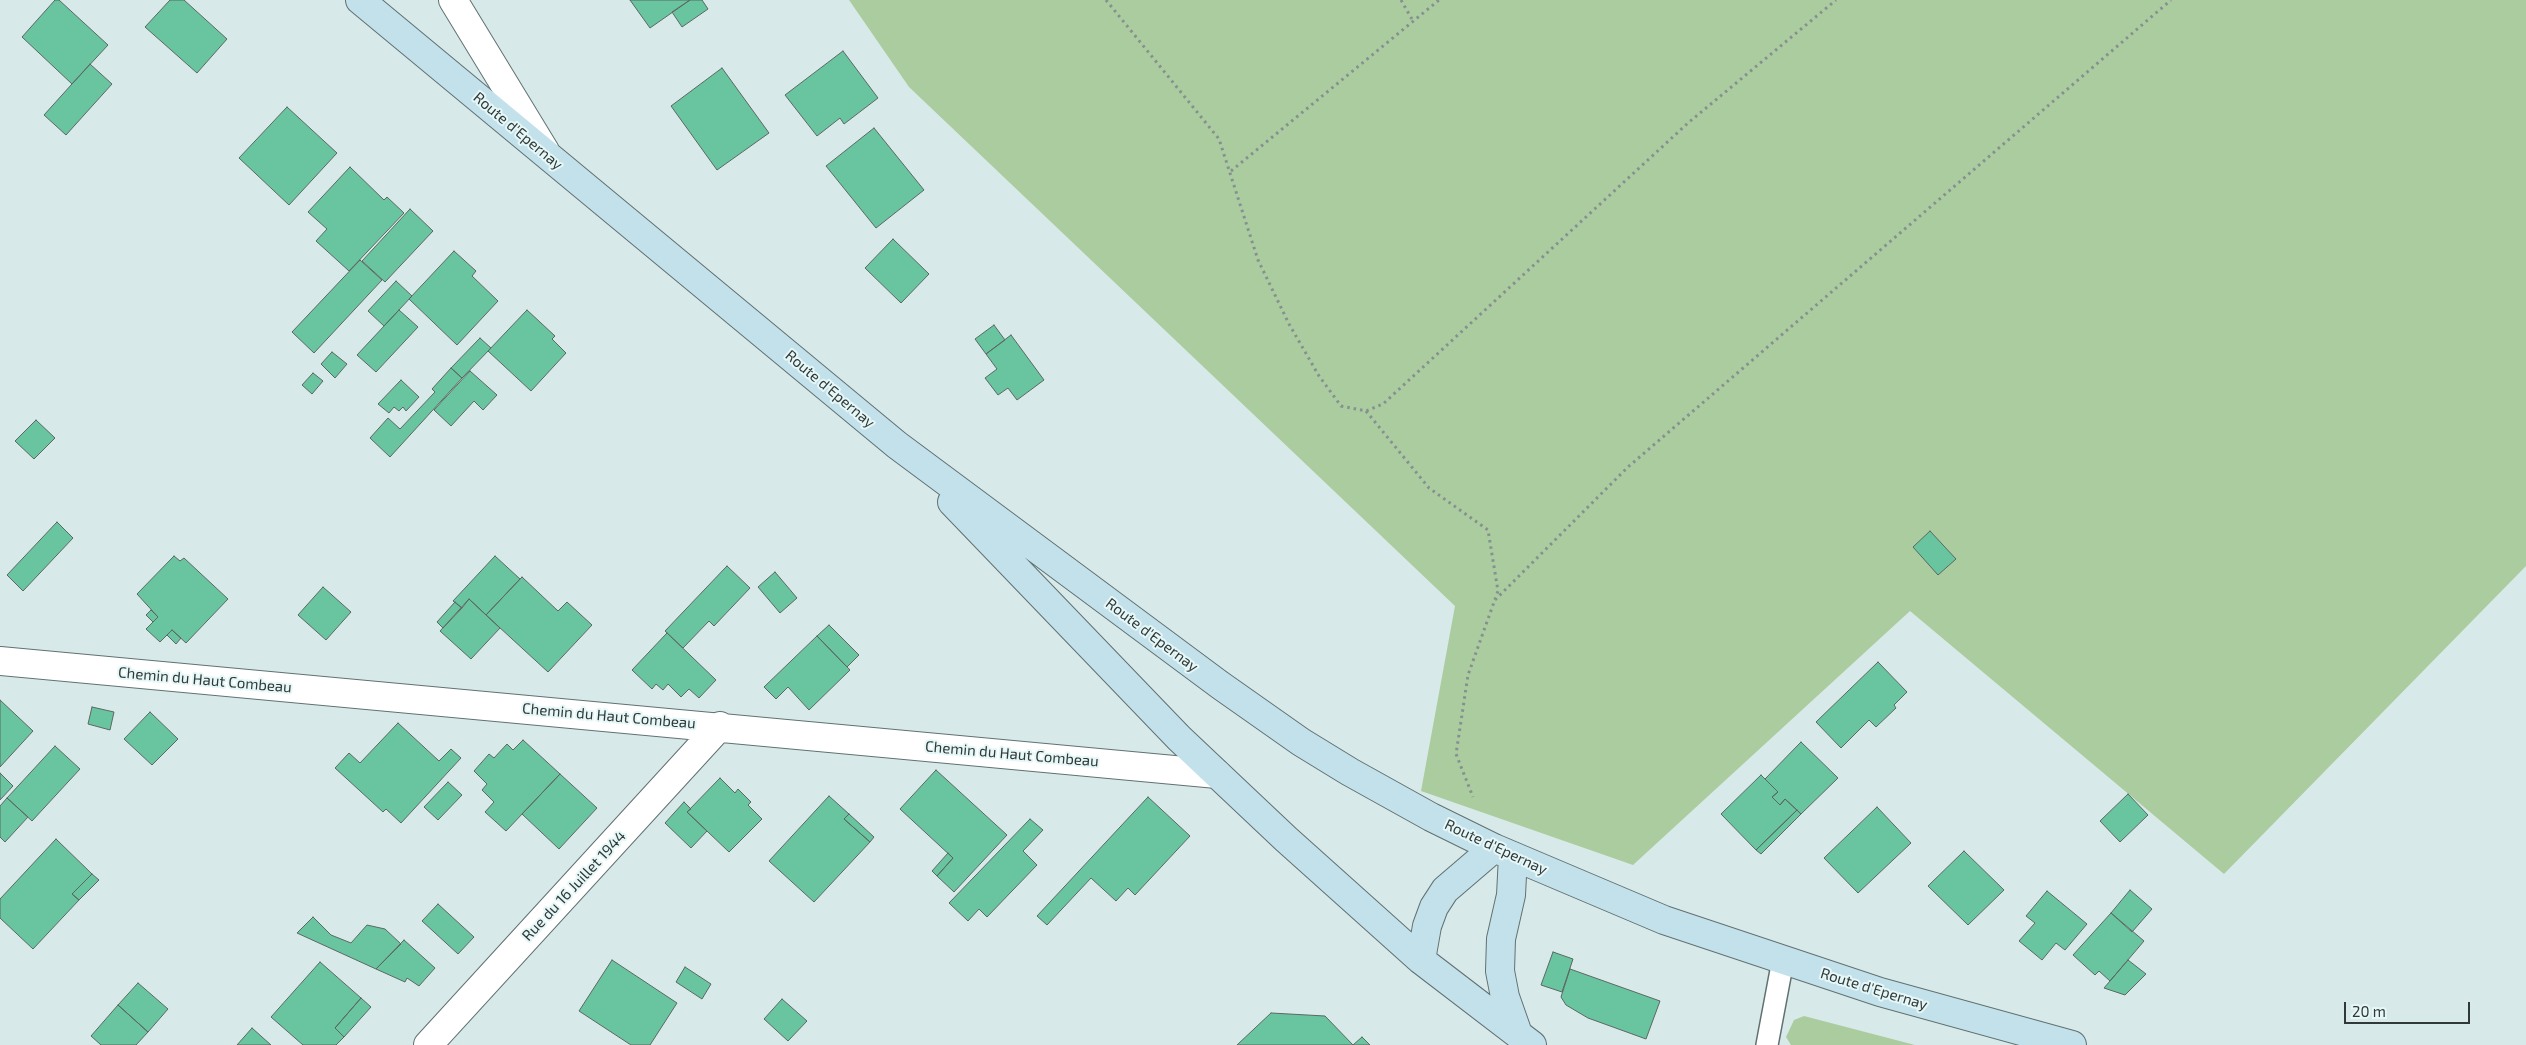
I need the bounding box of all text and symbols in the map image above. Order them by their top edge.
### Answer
street label: Route d'Epernay [470,88,566,174]
street label: Route d'Epernay [782,346,878,432]
street label: Route d'Epernay [1102,594,1202,676]
street label: Chemin du Haut Combeau [117,663,293,697]
street label: Chemin du Haut Combeau [521,699,697,733]
street label: Chemin du Haut Combeau [924,737,1100,771]
street label: Route d'Epernay [1442,815,1550,879]
street label: Rue du 16 Juillet 1944 [518,827,630,945]
street label: Route d'Epernay [1818,964,1930,1014]
scale bar [2346,992,2472,1024]
text: 20 m [2352,1002,2386,1020]

